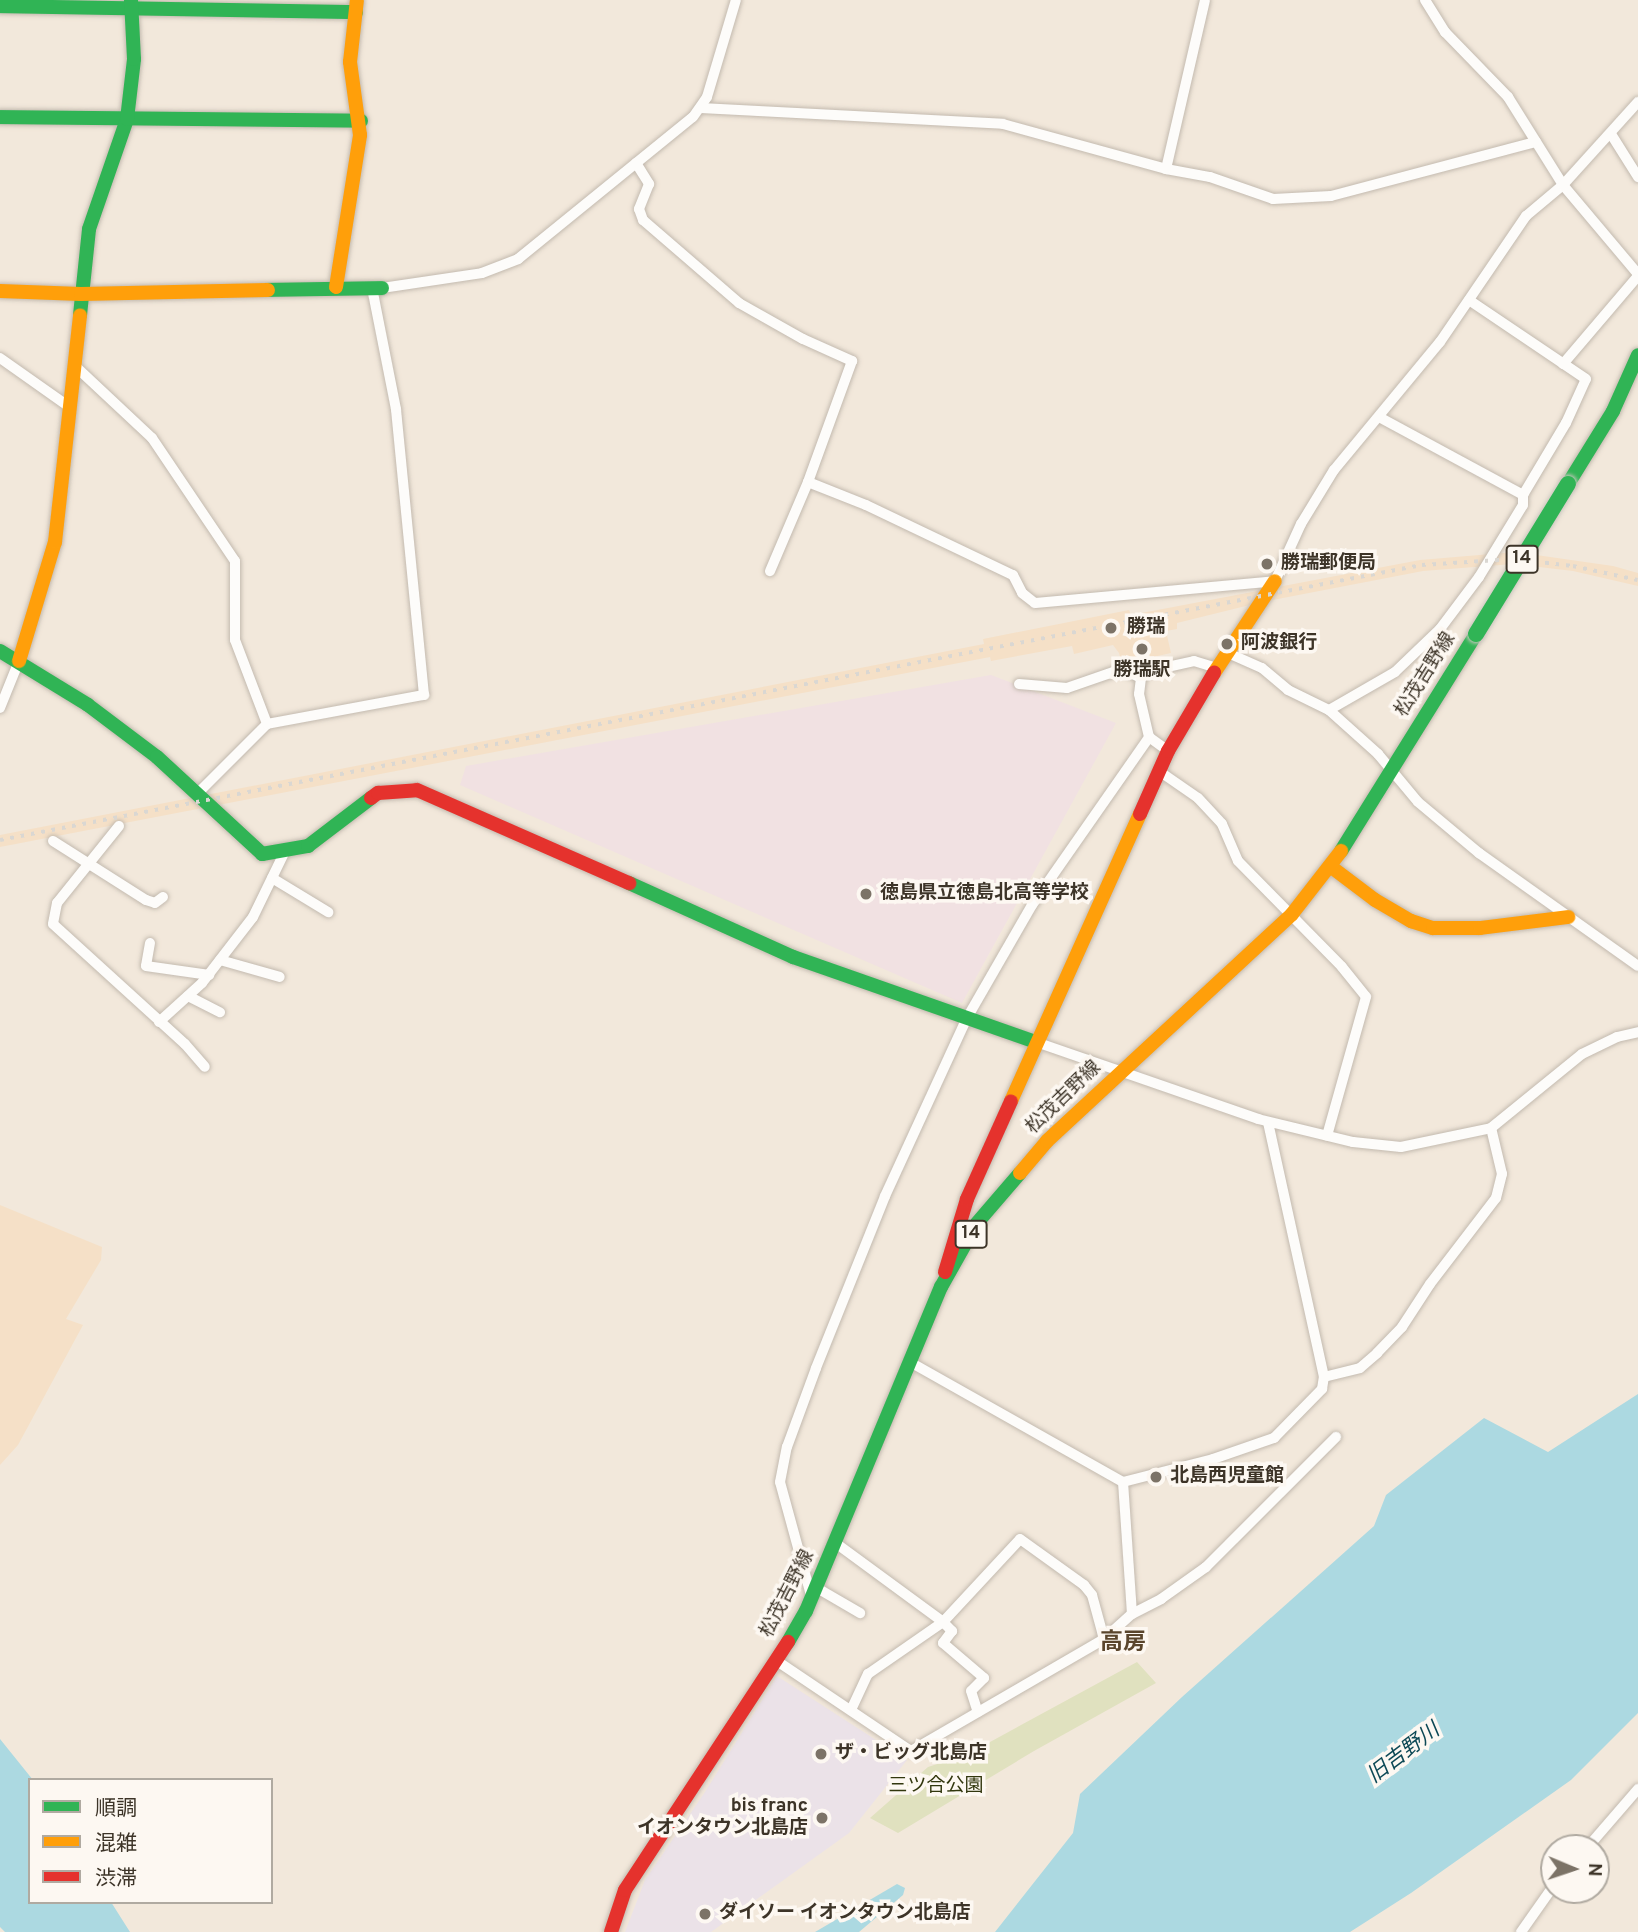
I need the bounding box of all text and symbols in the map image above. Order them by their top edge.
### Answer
road number: 14 [1504,544,1540,574]
place label: 勝瑞郵便局 [1281,553,1376,575]
marker: 勝瑞郵便局 [1259,556,1275,572]
place label: 勝瑞 [1127,617,1165,639]
marker: 勝瑞 [1101,618,1121,638]
street label: 松茂吉野線 [1391,629,1461,721]
place label: 阿波銀行 [1241,633,1317,655]
marker: 阿波銀行 [1219,636,1235,652]
marker: 勝瑞駅 [1134,641,1150,657]
place label: 勝瑞駅 [1114,660,1170,682]
place label: 徳島県立徳島北高等学校 [880,883,1089,905]
marker: 徳島県立徳島北高等学校 [858,886,874,902]
street label: 松茂吉野線 [1022,1057,1106,1139]
road number: 14 [954,1219,988,1248]
place label: 北島西児童館 [1170,1466,1284,1488]
marker: 北島西児童館 [1148,1469,1164,1485]
street label: 松茂吉野線 [756,1547,820,1641]
district label: 高房 [1100,1630,1146,1658]
water label: 旧吉野川 [1363,1719,1445,1789]
place label: ザ・ビッグ北島店 [835,1743,987,1765]
marker: ザ・ビッグ北島店 [813,1746,829,1762]
park label: 三ツ合公園 [889,1776,983,1798]
legend [28,1778,273,1904]
text: 順調 [95,1796,137,1823]
place label: bis franc イオンタウン北島店 [637,1796,808,1840]
marker: bis franc イオンタウン北島店 [814,1810,830,1826]
text: 混雑 [95,1831,137,1858]
north arrow [1540,1834,1610,1904]
text: N [1582,1862,1606,1877]
text: 渋滞 [95,1866,137,1893]
place label: ダイソー イオンタウン北島店 [719,1903,971,1925]
marker: ダイソー イオンタウン北島店 [697,1906,713,1922]

